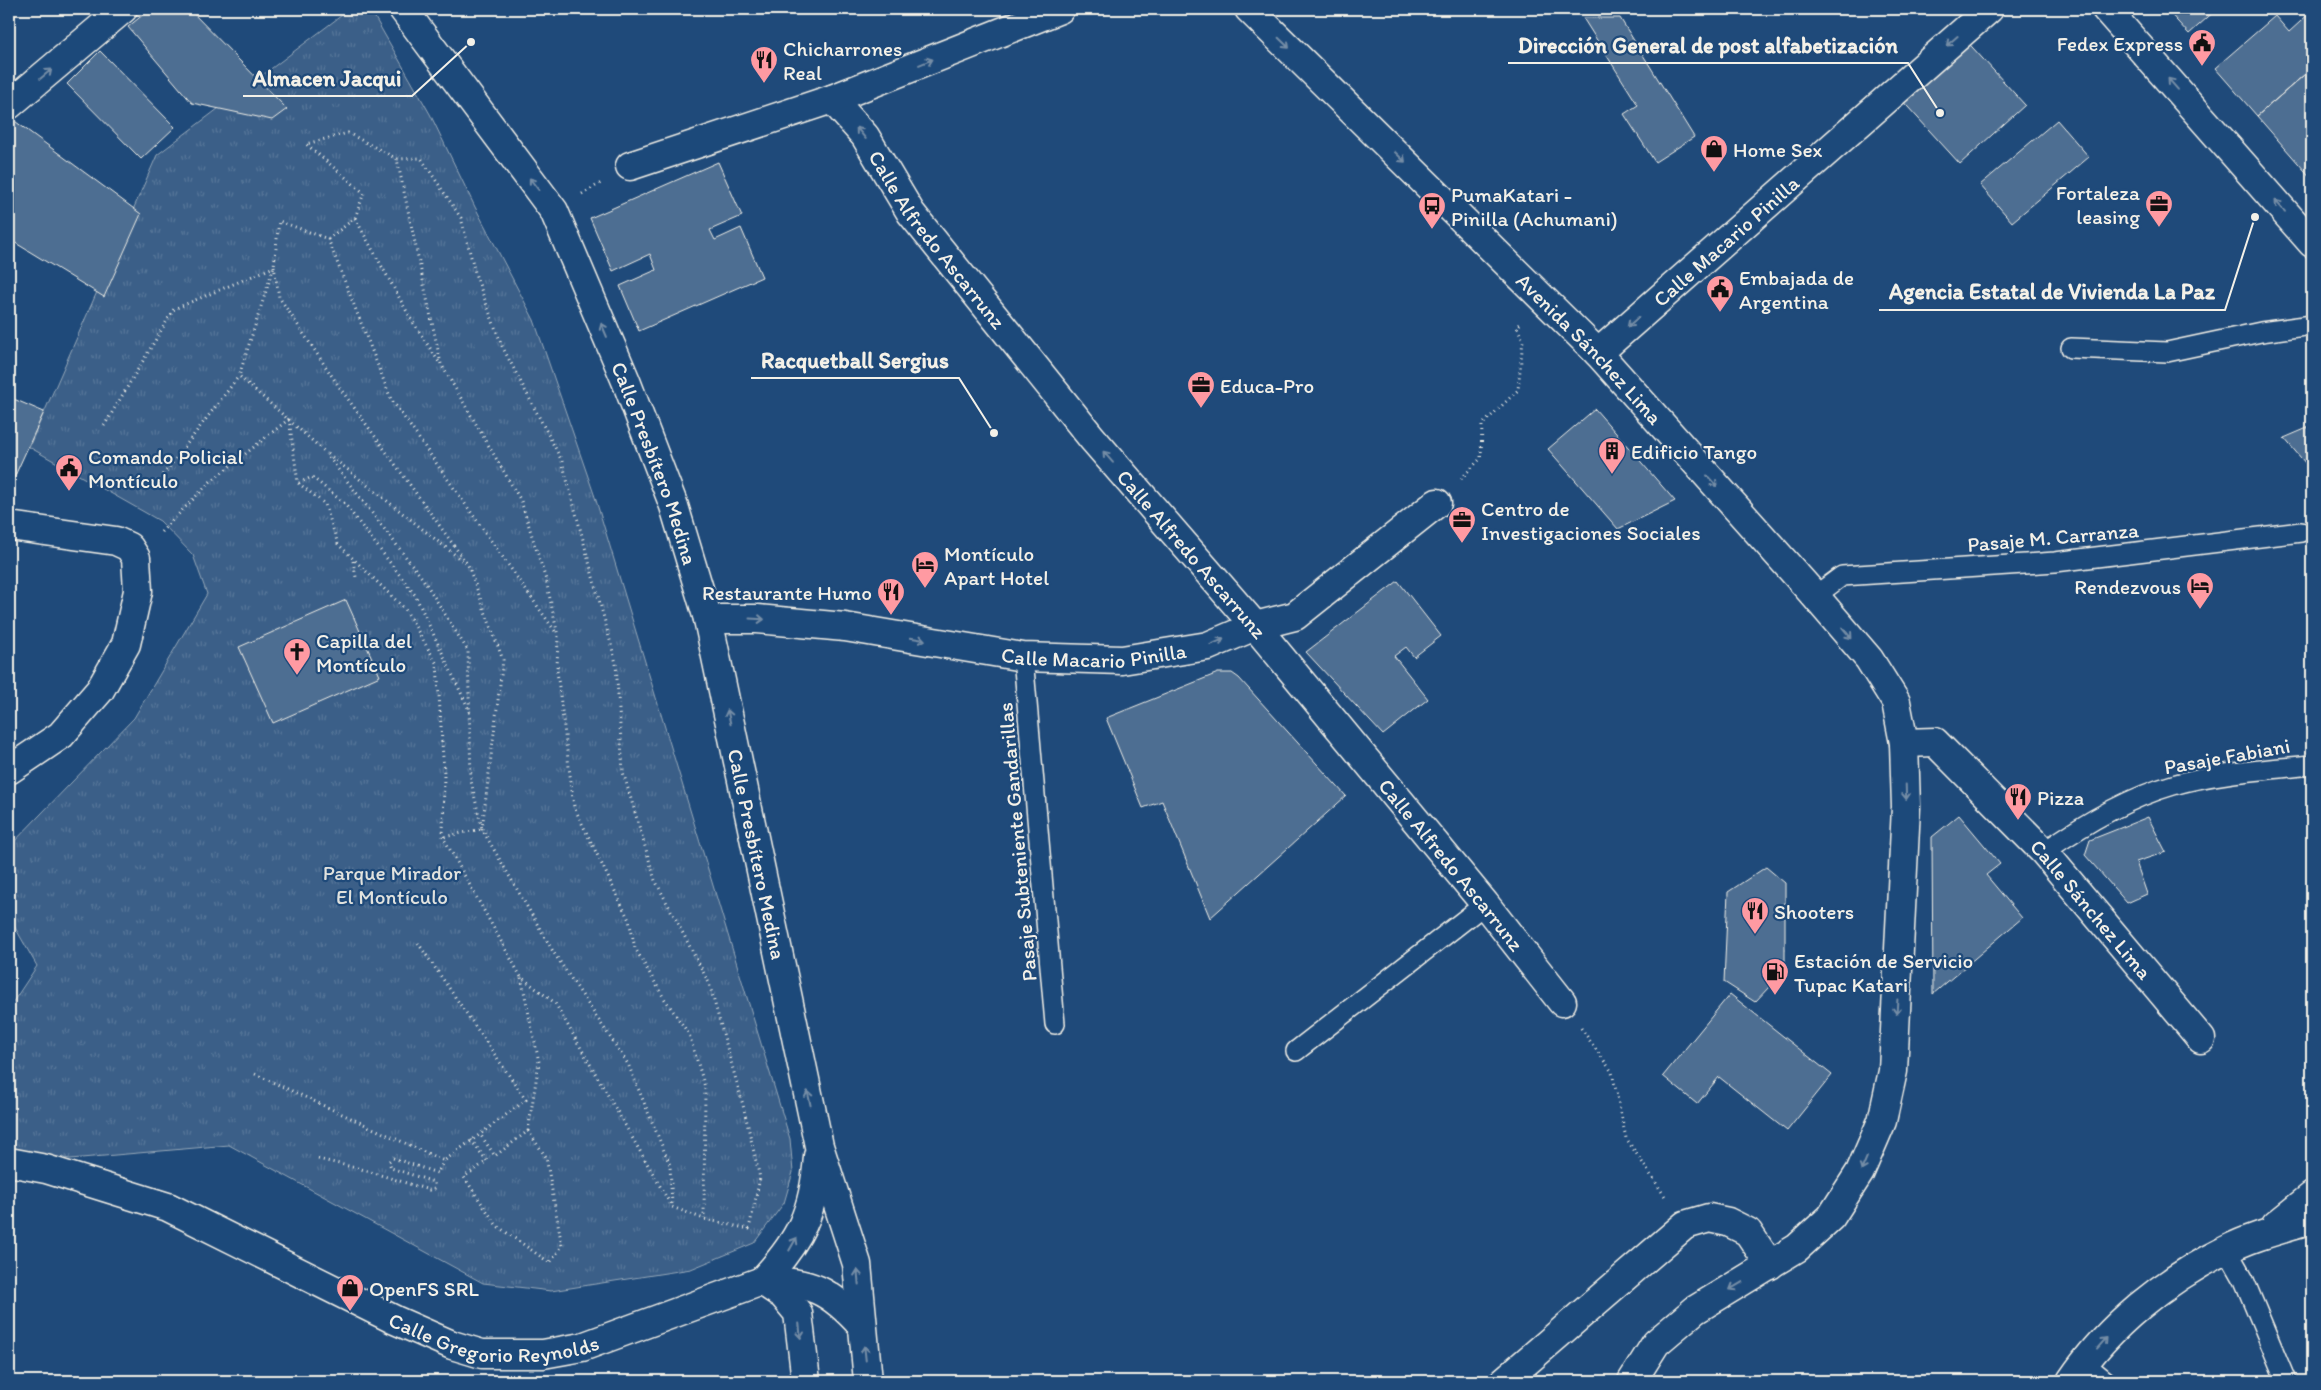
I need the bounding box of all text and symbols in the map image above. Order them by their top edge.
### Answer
callout: Dirección General de post alfabetización [1508,26,1908,63]
public building icon: Fedex Express [2187,28,2217,67]
place label: Fedex Express [2057,31,2183,56]
text: Dirección General de post alfabetización [1518,32,1898,59]
one-way arrow [1945,35,1958,47]
place label: Chicharrones Real [783,36,902,85]
one-way arrow [1278,37,1290,49]
restaurant icon: Chicharrones Real [749,45,779,84]
one-way arrow [918,57,933,66]
callout: Almacen Jacqui [243,59,412,96]
text: Almacen Jacqui [252,65,401,92]
one-way arrow [39,68,52,79]
one-way arrow [2167,78,2178,91]
one-way arrow [856,127,867,140]
shop icon: Home Sex [1699,134,1729,173]
place label: Home Sex [1733,137,1823,162]
street label: Calle Alfredo Ascarrunz [864,146,1011,334]
one-way arrow [1394,150,1406,163]
street label: Calle Macario Pinilla [1648,170,1804,311]
one-way arrow [529,177,539,191]
place label: Fortaleza leasing [2056,180,2140,229]
place label: PumaKatari - Pinilla (Achumani) [1451,182,1618,231]
office icon: Fortaleza leasing [2144,189,2174,228]
bus stop icon: PumaKatari - Pinilla (Achumani) [1417,191,1447,230]
one-way arrow [2275,200,2286,213]
place label: Embajada de Argentina [1739,265,1854,314]
street label: Avenida Sánchez Lima [1511,267,1668,429]
callout: Agencia Estatal de Vivienda La Paz [1879,273,2225,310]
public building icon: Embajada de Argentina [1705,274,1735,313]
text: Agencia Estatal de Vivienda La Paz [1888,278,2216,305]
one-way arrow [1626,316,1639,328]
one-way arrow [599,323,609,338]
callout: Racquetball Sergius [751,341,959,378]
text: Racquetball Sergius [761,347,949,374]
street label: Calle Presbítero Medina [607,358,703,568]
office icon: Educa-Pro [1186,370,1216,409]
place label: Educa-Pro [1220,373,1314,398]
building icon: Edificio Tango [1597,436,1627,475]
place label: Edificio Tango [1631,439,1757,464]
place label: Comando Policial Montículo [88,444,244,493]
one-way arrow [1102,450,1114,463]
public building icon: Comando Policial Montículo [54,453,84,492]
street label: Calle Alfredo Ascarrunz [1112,464,1272,643]
one-way arrow [1706,474,1718,487]
place label: Centro de Investigaciones Sociales [1481,496,1701,545]
office icon: Centro de Investigaciones Sociales [1447,505,1477,544]
street label: Pasaje M. Carranza [1966,517,2140,557]
place label: Montículo Apart Hotel [944,541,1049,590]
hotel icon: Montículo Apart Hotel [910,550,940,589]
hotel icon: Rendezvous [2185,571,2215,610]
place label: Rendezvous [2074,574,2181,599]
restaurant icon: Restaurante Humo [876,577,906,616]
place label: Restaurante Humo [702,580,872,605]
one-way arrow [749,615,765,624]
one-way arrow [1841,627,1852,640]
place label: Capilla del Montículo [316,628,412,677]
one-way arrow [910,635,926,645]
one-way arrow [1209,636,1224,646]
church icon: Capilla del Montículo [282,637,312,676]
street label: Calle Macario Pinilla [999,637,1188,673]
street label: Pasaje Subteniente Gandarillas [992,701,1042,983]
one-way arrow [724,709,733,725]
street label: Pasaje Fabiani [2162,733,2292,779]
street label: Calle Presbítero Medina [723,747,792,962]
street label: Calle Alfredo Ascarrunz [1374,773,1530,956]
restaurant icon: Pizza [2003,782,2033,821]
one-way arrow [1901,784,1910,800]
place label: Pizza [2037,785,2084,810]
street label: Calle Sánchez Lima [2026,834,2158,984]
park label: Parque Mirador El Montículo [323,860,461,909]
restaurant icon: Shooters [1740,896,1770,935]
place label: Shooters [1774,899,1854,924]
place label: Estación de Servicio Tupac Katari [1794,948,1973,997]
fuel station icon: Estación de Servicio Tupac Katari [1760,957,1790,996]
one-way arrow [1892,998,1901,1014]
one-way arrow [803,1091,813,1107]
one-way arrow [1858,1156,1868,1171]
one-way arrow [788,1236,798,1251]
one-way arrow [853,1269,862,1285]
shop icon: OpenFS SRL [335,1273,365,1312]
place label: OpenFS SRL [369,1276,479,1301]
one-way arrow [1730,1281,1744,1291]
street label: Calle Gregorio Reynolds [385,1307,602,1367]
one-way arrow [795,1322,805,1338]
one-way arrow [2096,1337,2108,1350]
one-way arrow [860,1346,870,1362]

